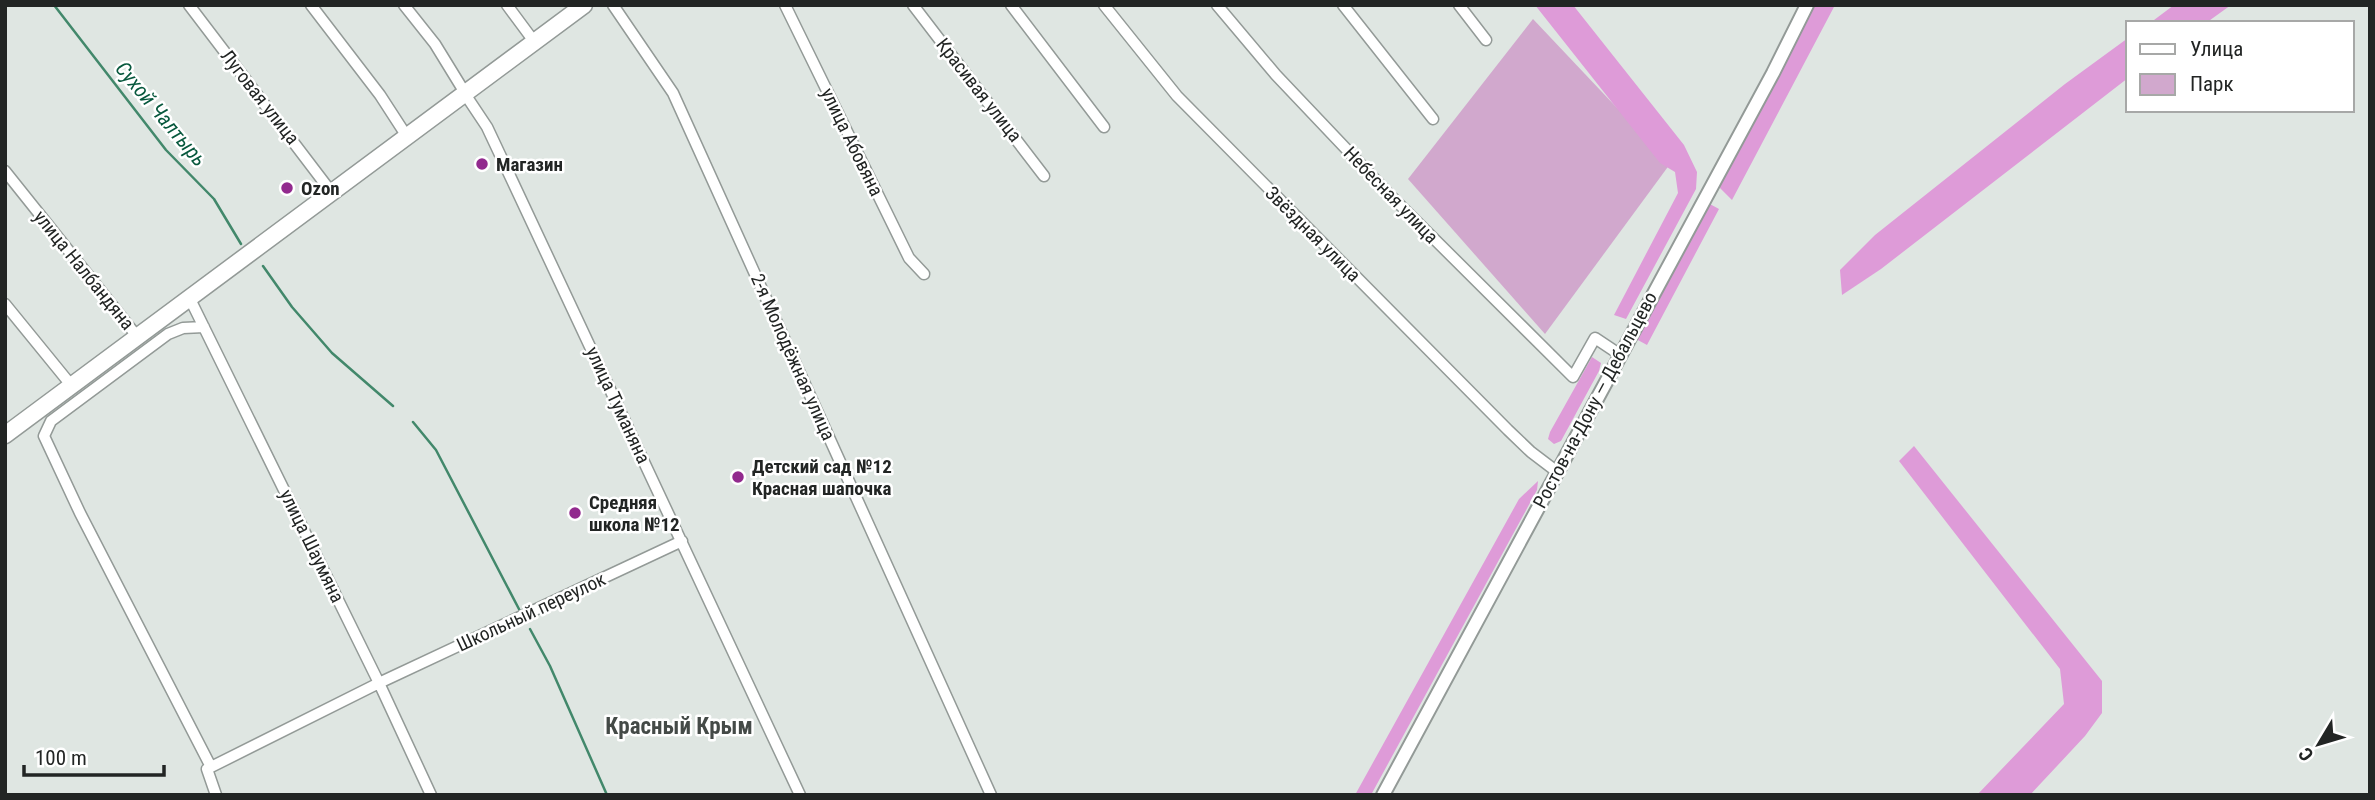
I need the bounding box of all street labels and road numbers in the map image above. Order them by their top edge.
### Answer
street label: Красивая улица [931,33,1027,147]
street label: Луговая улица [216,45,304,149]
street label: улица Абовяна [816,84,888,200]
street label: Небесная улица [1339,142,1443,248]
street label: Звёздная улица [1261,182,1365,286]
street label: улица Налбандяна [29,206,139,334]
street label: 2-я Молодёжная улица [746,270,840,444]
street label: Ростов-на-Дону — Дебальцево [1528,288,1662,512]
street label: улица Туманяна [581,343,655,467]
street label: улица Шаумяна [275,486,349,606]
street label: Школьный переулок [453,567,609,657]

